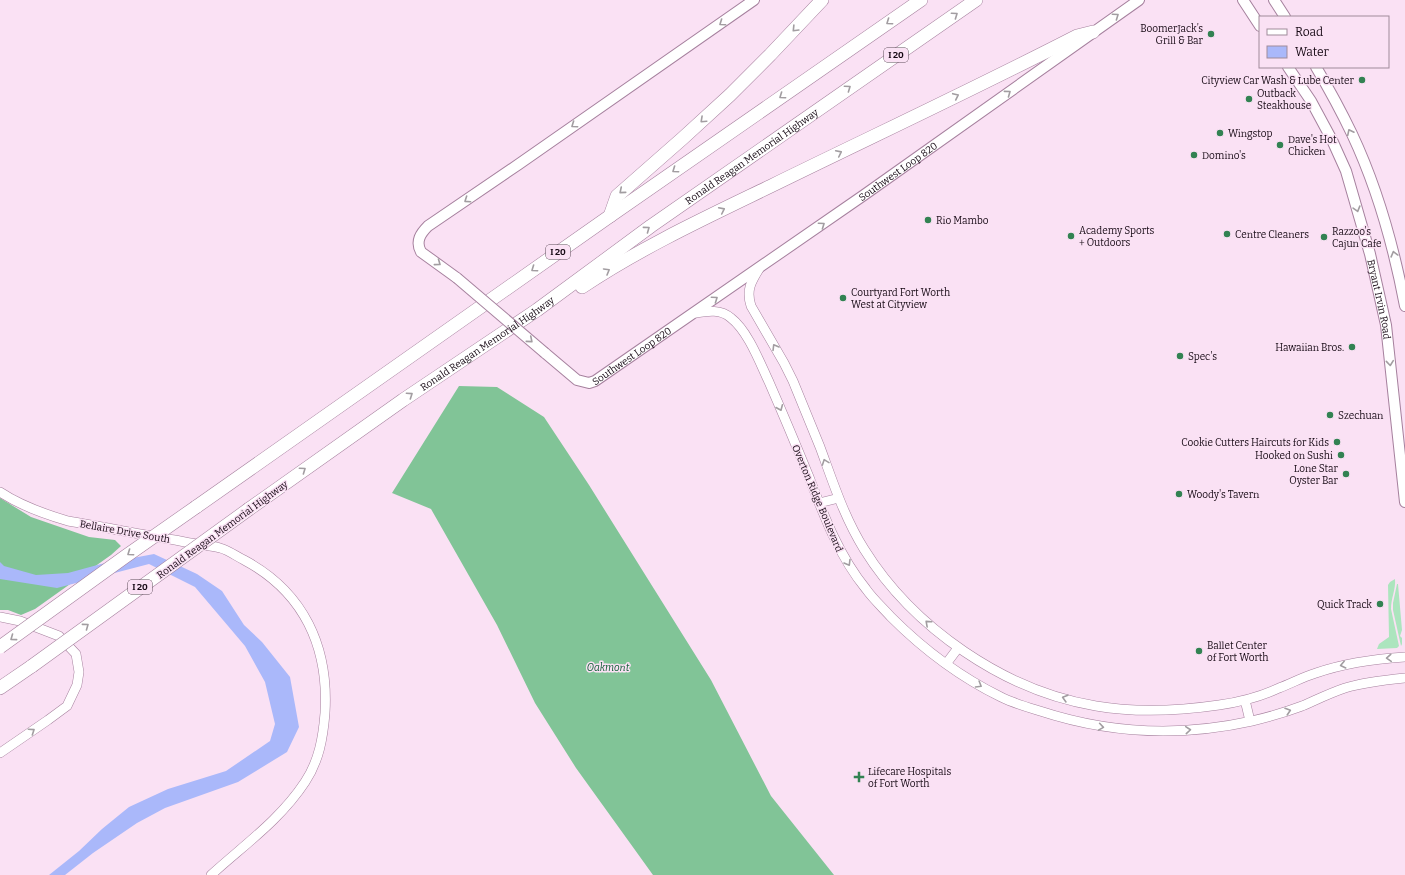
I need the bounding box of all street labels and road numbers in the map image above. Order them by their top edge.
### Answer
road number: I 20 [884,48,908,62]
street label: Ronald Reagan Memorial Highway [683,106,821,207]
street label: Southwest Loop 820 [857,140,940,204]
road number: I 20 [546,245,570,259]
street label: Bryant Irvin Road [1364,258,1392,340]
street label: Ronald Reagan Memorial Highway [418,294,557,394]
street label: Southwest Loop 820 [590,325,674,388]
street label: Overton Ridge Boulevard [789,443,845,554]
street label: Ronald Reagan Memorial Highway [155,478,291,581]
street label: Bellaire Drive South [79,518,172,546]
road number: I 20 [128,580,152,594]

